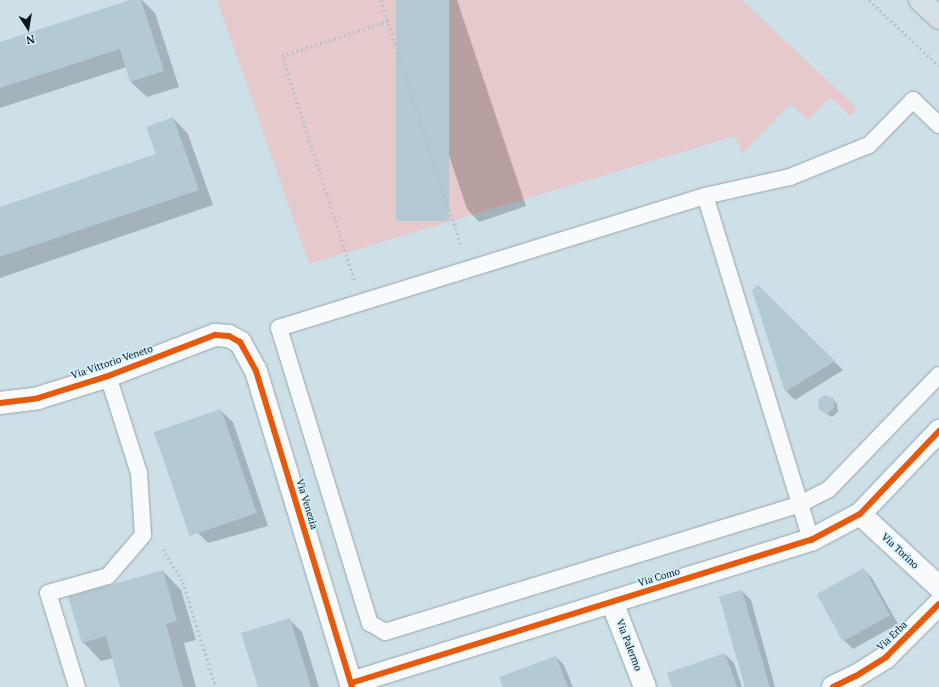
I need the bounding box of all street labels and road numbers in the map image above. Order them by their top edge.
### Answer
street label: Via Vittorio Veneto [69,342,155,382]
street label: Via Venezia [294,477,320,531]
street label: Via Torino [879,531,921,571]
street label: Via Como [637,565,681,589]
street label: Via Palermo [614,617,644,673]
street label: Via Erba [874,619,910,653]

